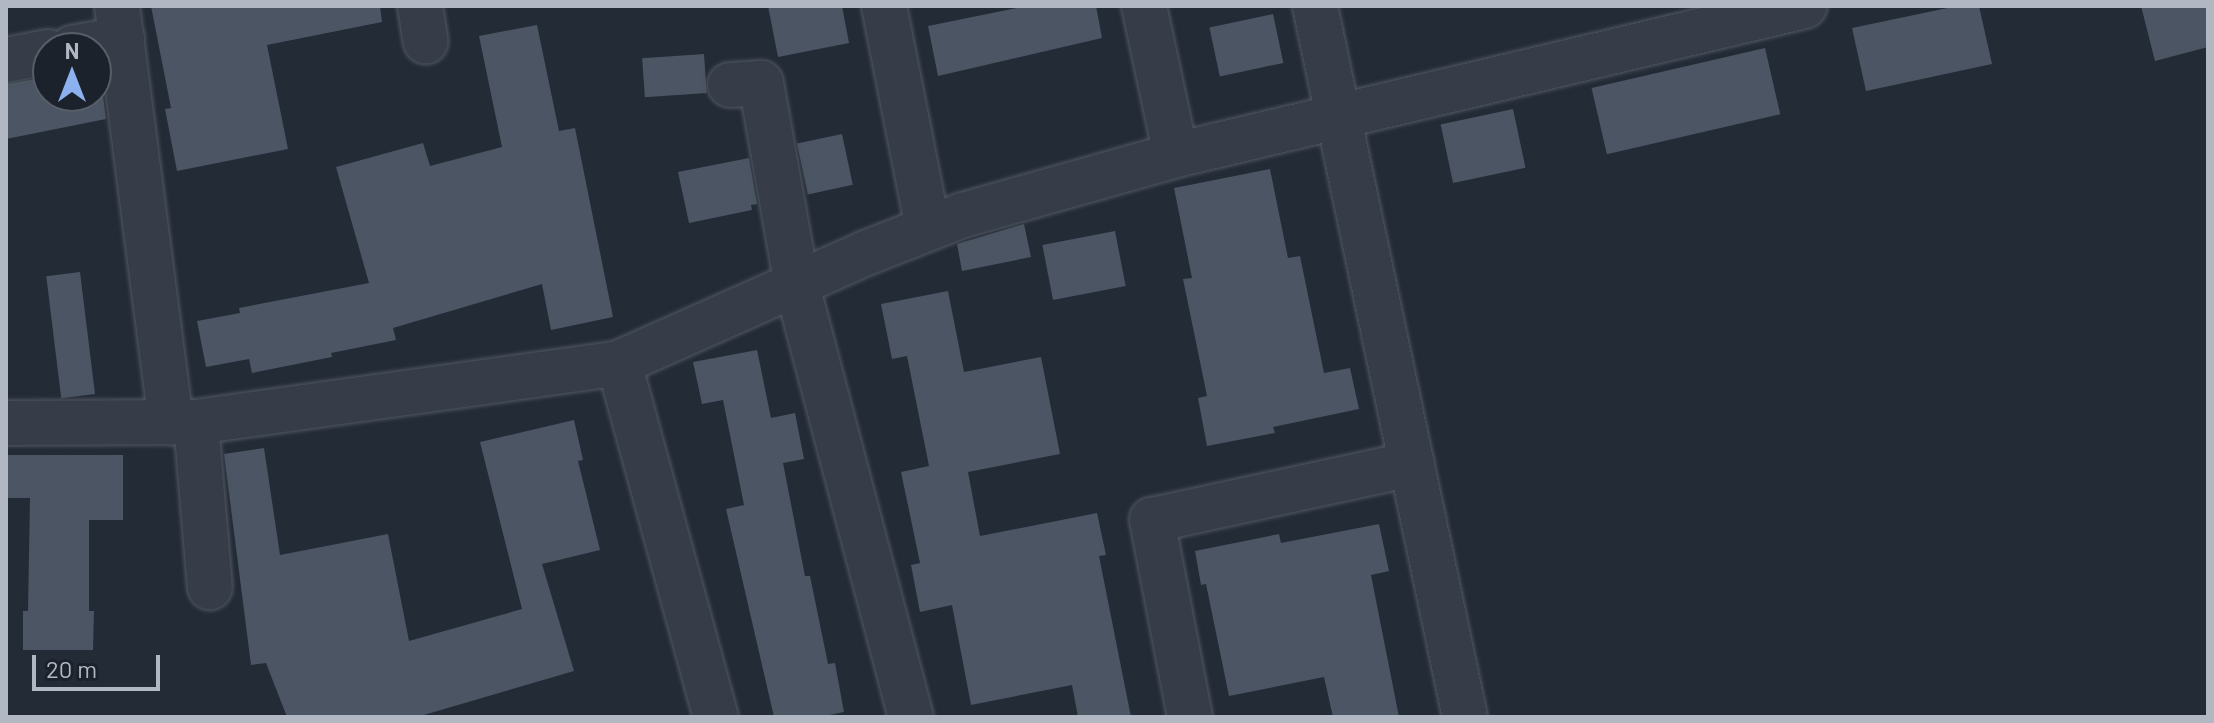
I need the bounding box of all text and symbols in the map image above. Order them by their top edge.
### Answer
north arrow [32,32,112,112]
text: N [65,37,79,63]
scale bar [36,639,164,689]
text: 20 m [46,654,97,683]

